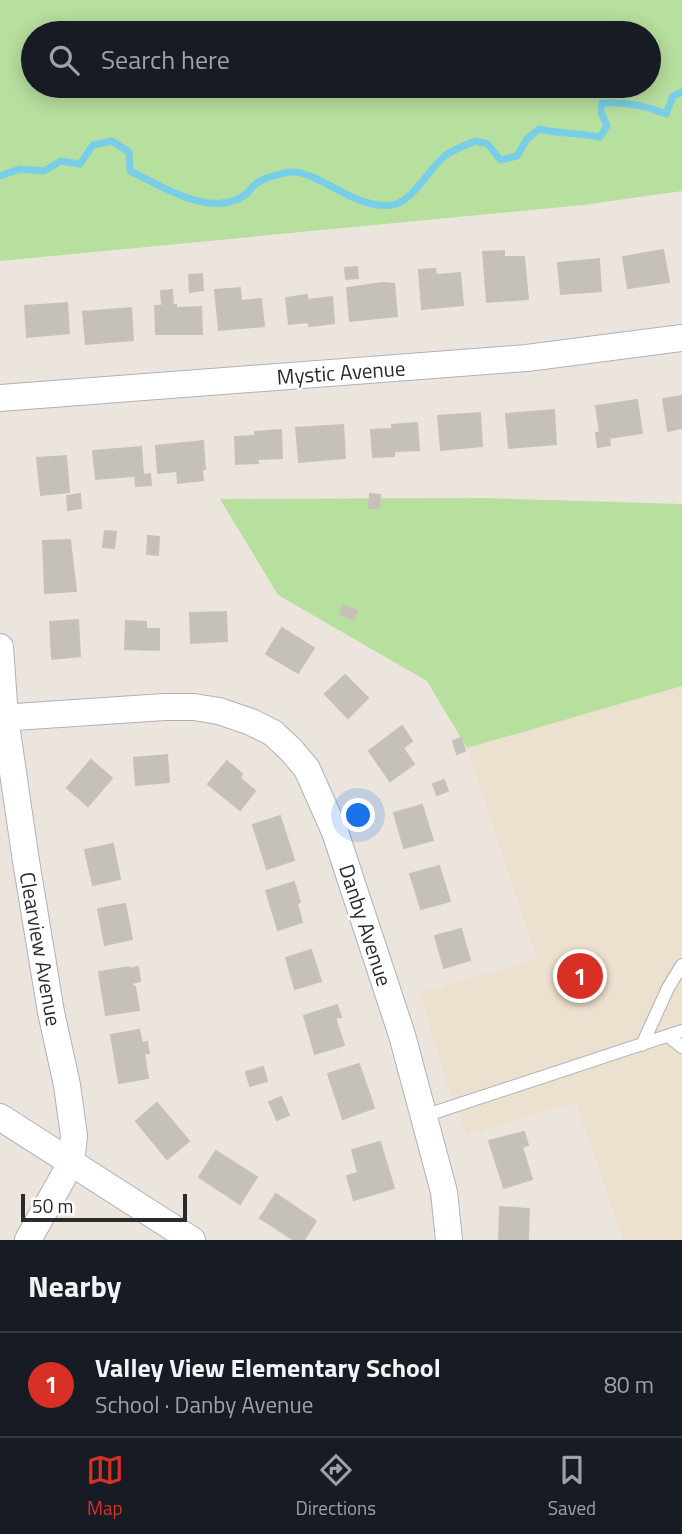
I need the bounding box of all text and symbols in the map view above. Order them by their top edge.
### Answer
search box [21,21,661,98]
text: Search here [101,40,230,79]
icon: search [45,41,83,79]
street label: Mystic Avenue [276,352,406,392]
your location [341,798,375,832]
street label: Danby Avenue [331,860,401,990]
street label: Clearview Avenue [12,869,70,1029]
pin: 1 [557,950,603,1002]
scale bar [21,1191,187,1223]
text: 50 m [32,1191,73,1220]
text: Nearby [28,1263,121,1309]
text: Valley View Elementary School [95,1348,441,1387]
text: 1 [45,1367,57,1402]
text: 80 m [604,1367,654,1402]
text: School · Danby Avenue [95,1387,313,1422]
tab: Map [86,1451,124,1522]
tab: Directions [296,1451,376,1522]
tab: Saved [548,1451,596,1522]

